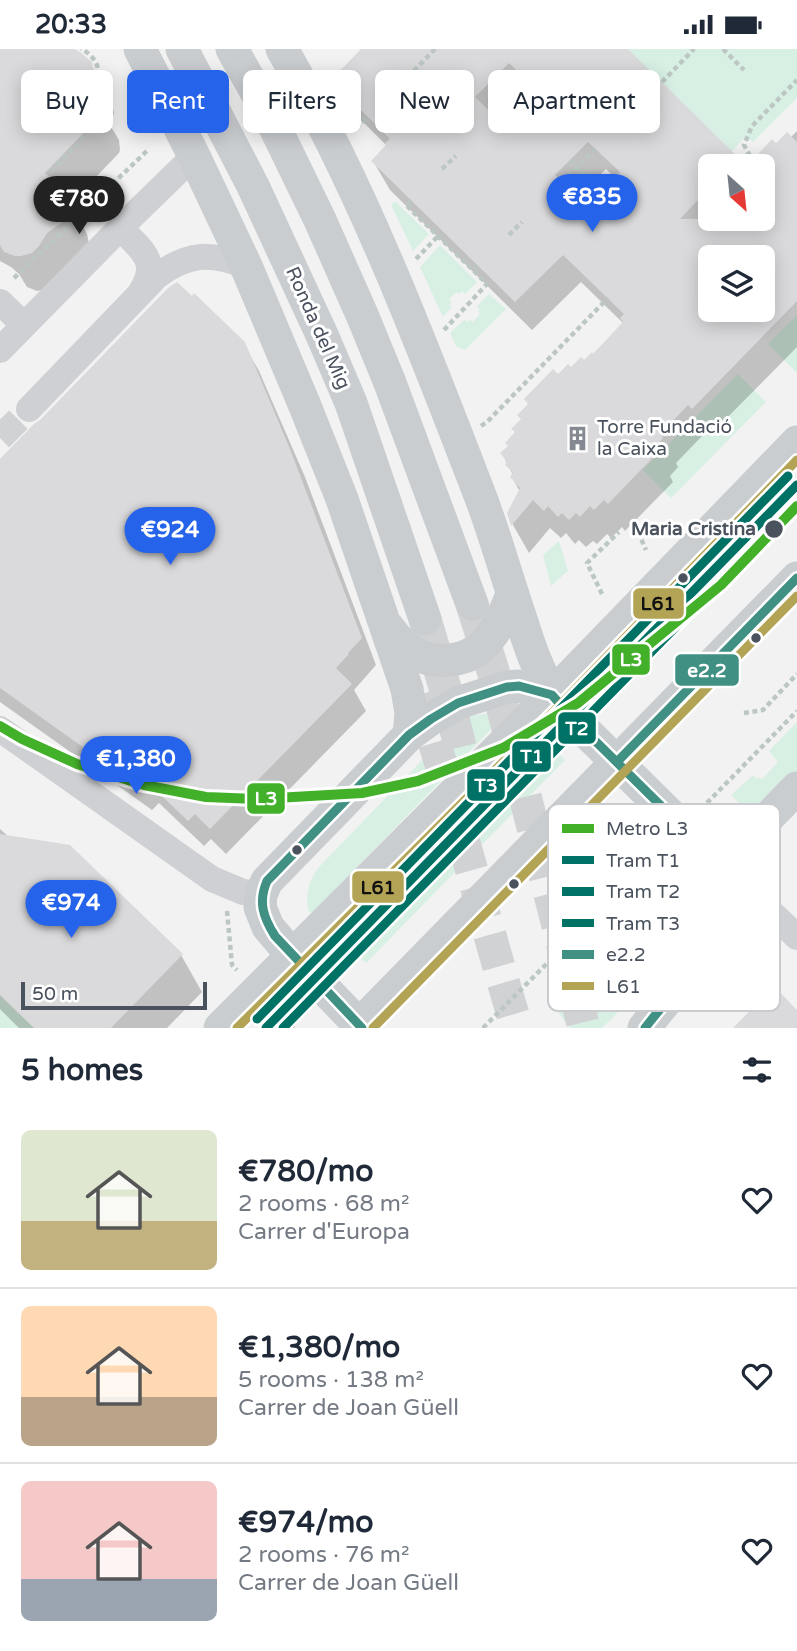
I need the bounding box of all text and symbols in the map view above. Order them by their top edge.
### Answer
text: 20:33 [35,9,107,40]
chip: Buy [21,70,113,133]
chip: Rent [127,70,229,133]
chip: Filters [243,70,361,133]
chip: New [375,70,474,133]
chip: Apartment [488,70,660,133]
north arrow [698,154,775,231]
map controls [698,154,775,322]
pin: €835 [551,174,633,234]
pin: €780 [38,177,120,236]
text: €835 [562,183,622,211]
text: €780 [49,185,109,213]
button: layers [698,245,775,322]
street label: Ronda del Mig [281,263,355,393]
place label: Torre Fundació la Caixa [597,416,732,460]
building icon: Torre Fundació la Caixa [563,424,591,452]
pin: €924 [129,507,211,567]
text: €924 [140,516,200,544]
place label: Maria Cristina [631,518,756,540]
marker: Maria Cristina [763,518,785,540]
unlabelled marker [676,571,690,585]
line badge: L61 [632,587,685,620]
text: L61 [641,593,675,615]
unlabelled marker [749,631,763,645]
line badge: L3 [611,643,651,676]
text: L3 [620,649,642,671]
line badge: e2.2 [674,653,740,687]
text: e2.2 [687,660,727,682]
line badge: T2 [557,711,597,745]
text: T2 [564,718,589,740]
pin: €1,380 [79,737,193,796]
line badge: T1 [511,740,552,773]
text: €1,380 [96,745,176,773]
text: T1 [519,746,544,768]
line badge: T3 [466,768,506,802]
text: T3 [473,775,498,797]
line badge: L3 [246,782,286,815]
text: L3 [255,788,277,810]
legend [548,804,780,1011]
text: Metro L3 [606,818,688,840]
unlabelled marker [290,843,304,857]
text: Tram T1 [606,850,680,872]
line badge: L61 [351,870,405,904]
text: L61 [361,877,395,899]
unlabelled marker [507,877,521,891]
pin: €974 [30,881,112,940]
text: Tram T2 [606,881,680,903]
text: €974 [41,889,101,917]
text: Tram T3 [606,913,680,935]
text: e2.2 [606,944,646,966]
text: L61 [606,976,641,998]
scale bar [21,979,206,1011]
text: 50 m [32,983,78,1005]
icon: filters [738,1051,776,1089]
text: 5 homes [21,1052,143,1089]
text: €780/mo [238,1153,374,1190]
icon: home [77,1158,161,1242]
icon: heart [738,1181,776,1219]
text: 2 rooms · 68 m² [238,1190,409,1218]
text: Carrer d'Europa [238,1218,410,1246]
text: €1,380/mo [238,1329,400,1366]
icon: home [77,1334,161,1418]
icon: heart [738,1357,776,1395]
text: 5 rooms · 138 m² [238,1366,424,1394]
text: Carrer de Joan Güell [238,1394,459,1422]
text: €974/mo [238,1504,374,1541]
icon: home [77,1509,161,1593]
icon: heart [738,1532,776,1570]
text: 2 rooms · 76 m² [238,1541,409,1569]
text: Carrer de Joan Güell [238,1569,459,1597]

